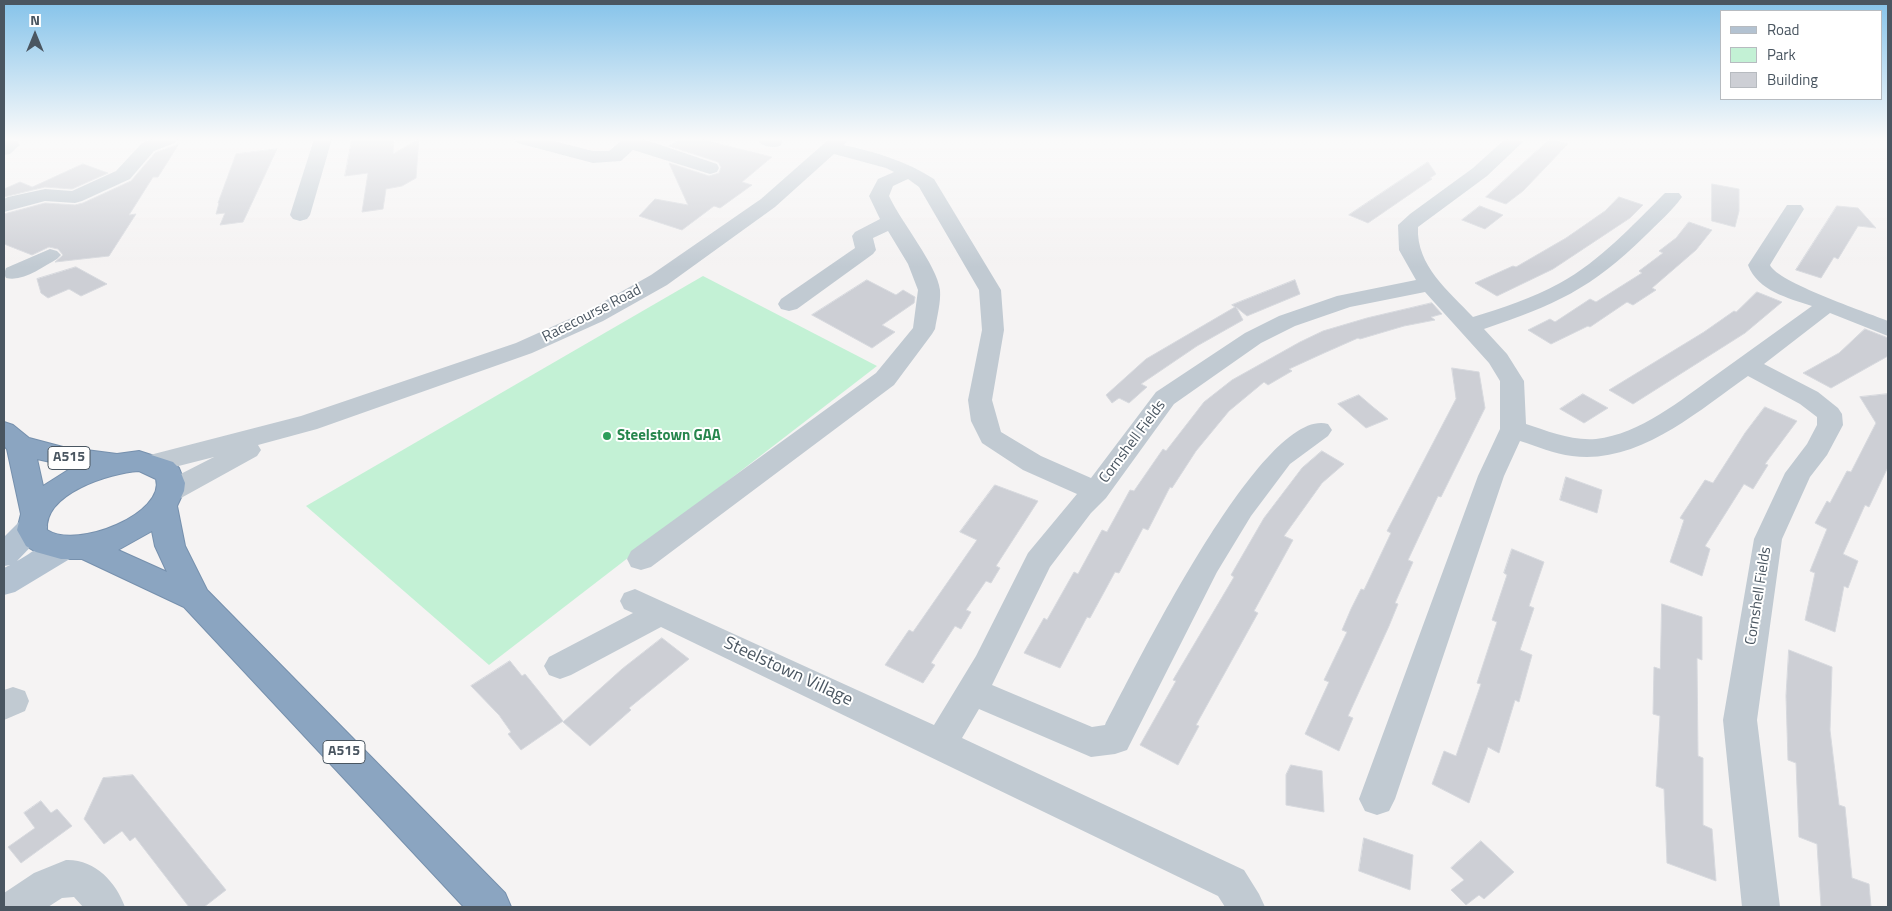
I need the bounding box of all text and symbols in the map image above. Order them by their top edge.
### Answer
text: N [30,9,40,30]
north arrow [10,10,60,60]
legend [1720,10,1882,100]
text: Road [1767,18,1799,41]
text: Park [1767,43,1796,66]
text: Building [1767,68,1818,91]
street label: Racecourse Road [540,281,644,347]
street label: Cornshell Fields [1096,397,1170,487]
place label: Steelstown GAA [617,427,721,445]
marker: Steelstown GAA [601,430,613,442]
road number: A515 [48,446,90,469]
street label: Cornshell Fields [1742,546,1776,646]
street label: Steelstown Village [720,633,856,711]
road number: A515 [323,740,365,764]

